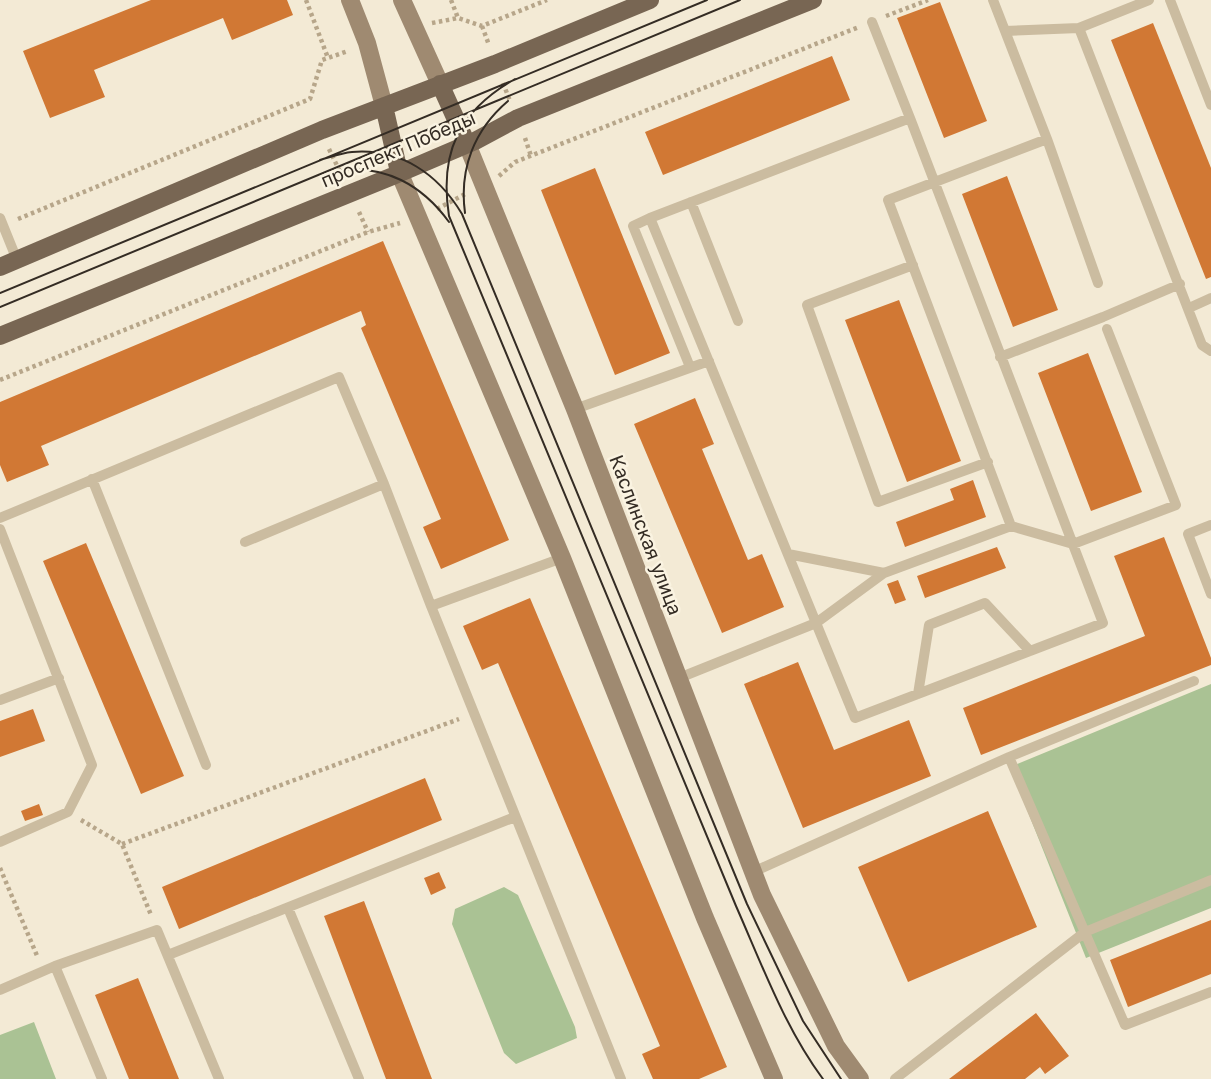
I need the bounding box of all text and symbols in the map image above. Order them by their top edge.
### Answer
street label: проспект Победы [318,107,479,192]
street label: Каслинская улица [604,452,687,618]

